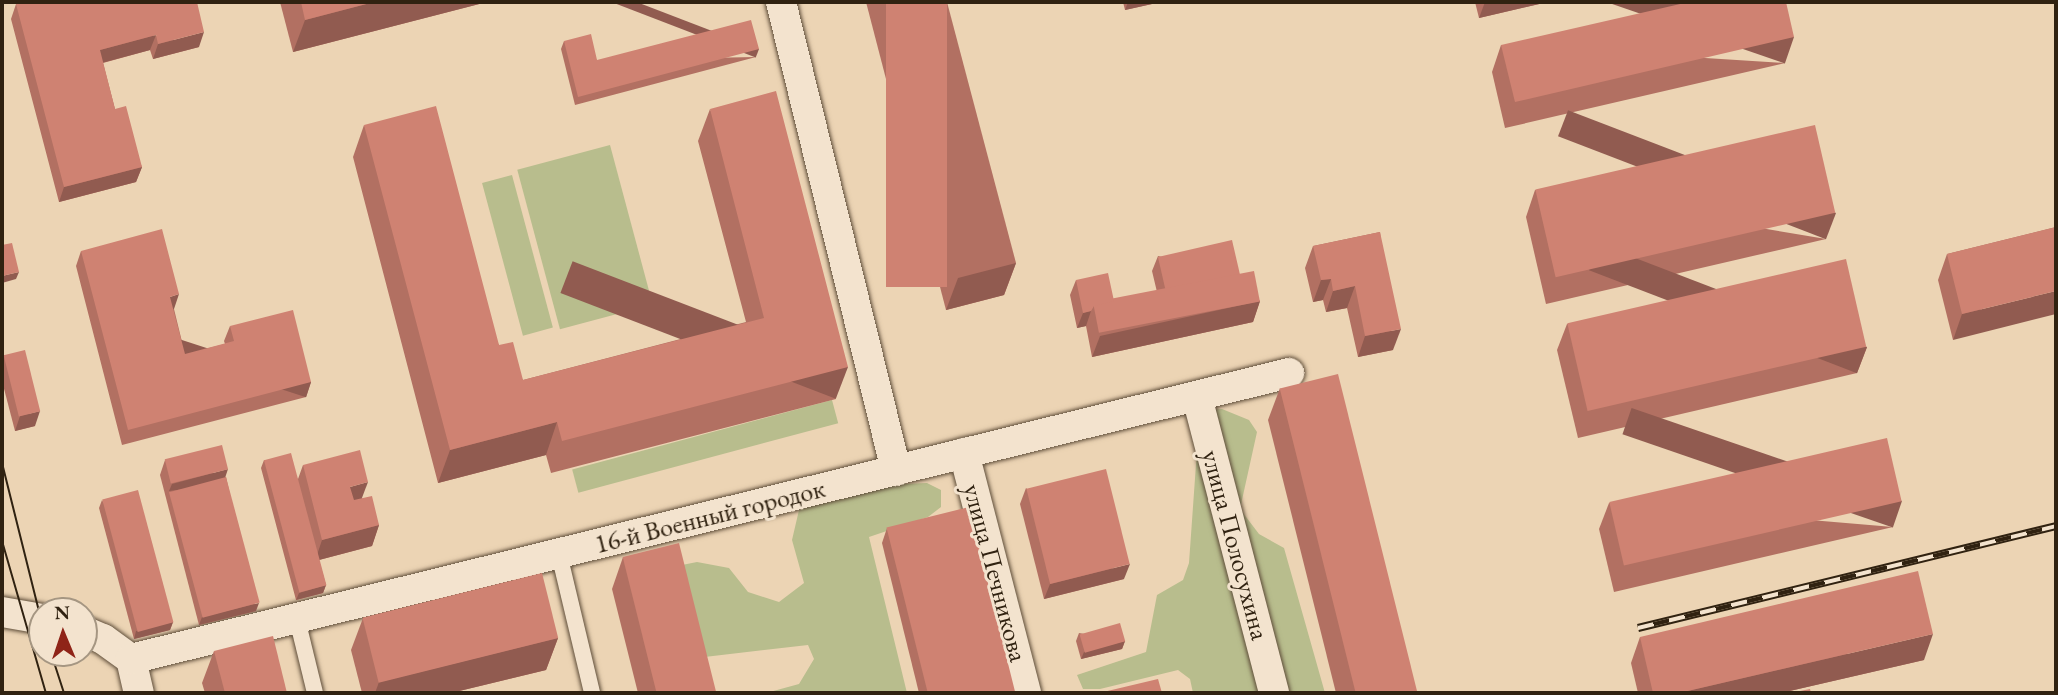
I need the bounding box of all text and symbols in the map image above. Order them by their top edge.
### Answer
street label: улица Полосухина [1195,447,1275,643]
street label: 16-й Военный городок [592,473,828,561]
street label: улица Печникова [956,481,1034,665]
north arrow [28,597,98,667]
text: N [54,600,70,625]

